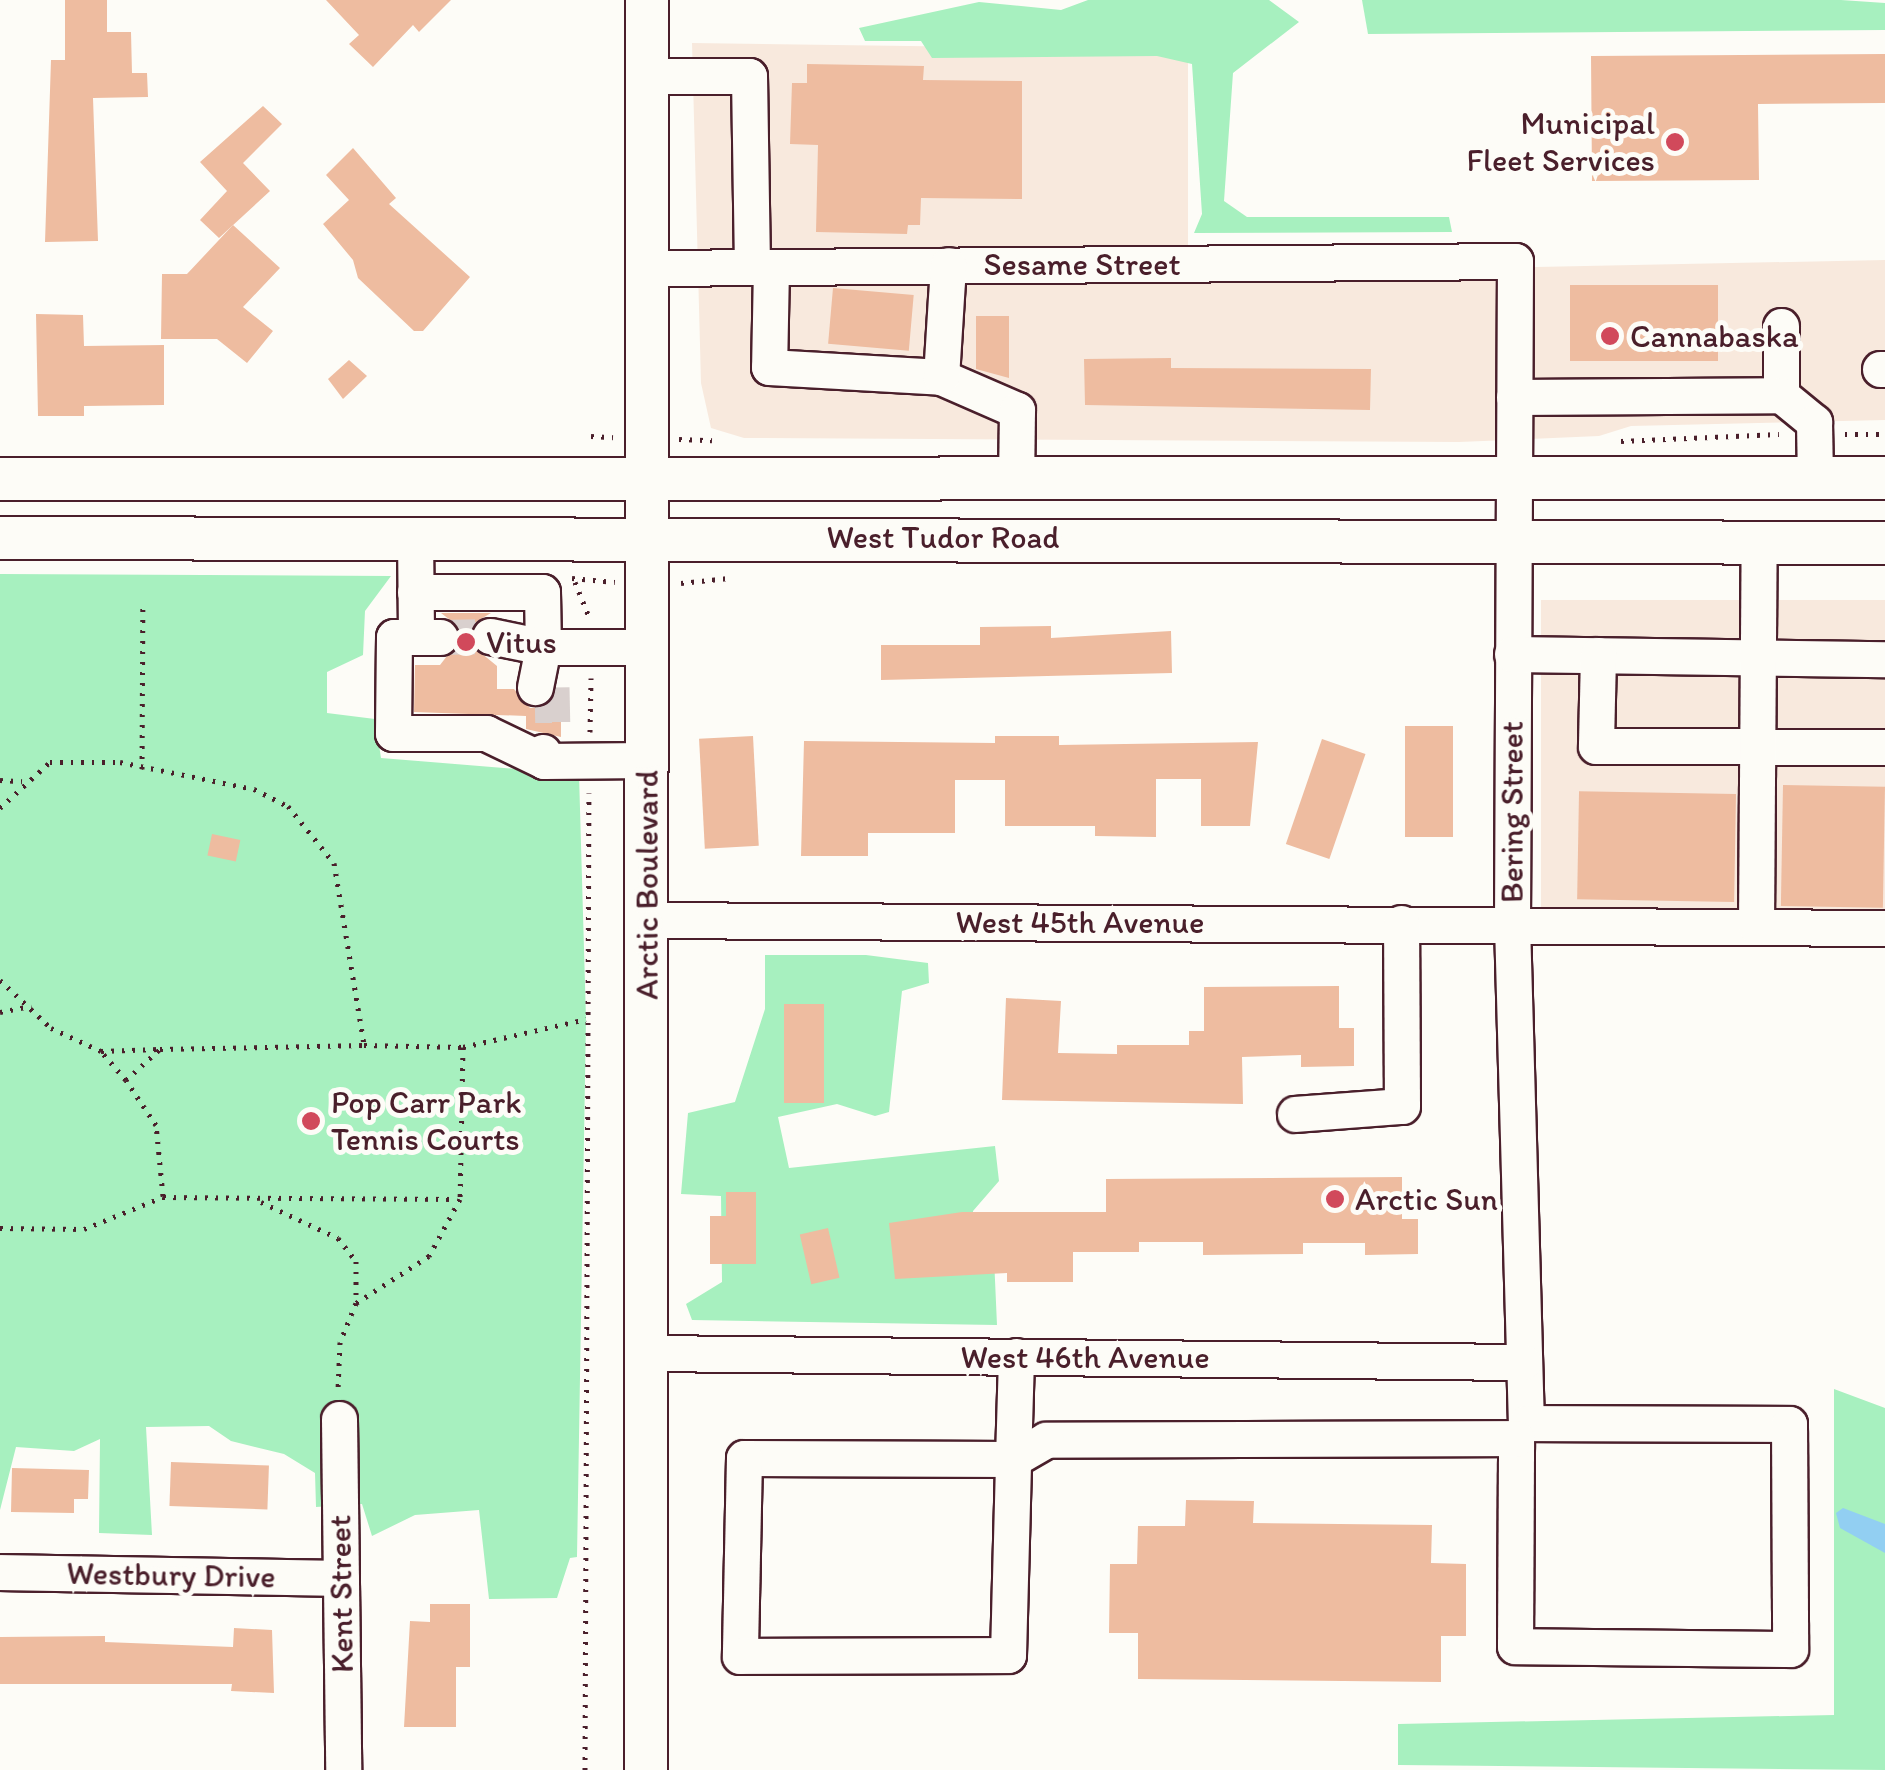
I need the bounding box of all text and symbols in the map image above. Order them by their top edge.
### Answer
place label: Municipal Fleet Services [1466,105,1655,180]
marker: Municipal Fleet Services [1664,131,1686,153]
street label: Sesame Street [984,245,1180,283]
place label: Cannabaska [1630,317,1799,355]
marker: Cannabaska [1599,325,1621,347]
street label: West Tudor Road [828,518,1058,556]
place label: Vitus [486,623,557,661]
marker: Vitus [455,631,477,653]
street label: Bering Street [1493,721,1531,903]
street label: Arctic Boulevard [628,769,666,1001]
street label: West 45th Avenue [957,903,1203,941]
place label: Pop Carr Park Tennis Courts [331,1084,521,1159]
marker: Pop Carr Park Tennis Courts [300,1110,322,1132]
place label: Arctic Sun [1355,1180,1499,1218]
marker: Arctic Sun [1324,1188,1346,1210]
street label: West 46th Avenue [962,1338,1208,1376]
street label: Kent Street [320,1515,362,1673]
street label: Westbury Drive [66,1554,276,1596]

